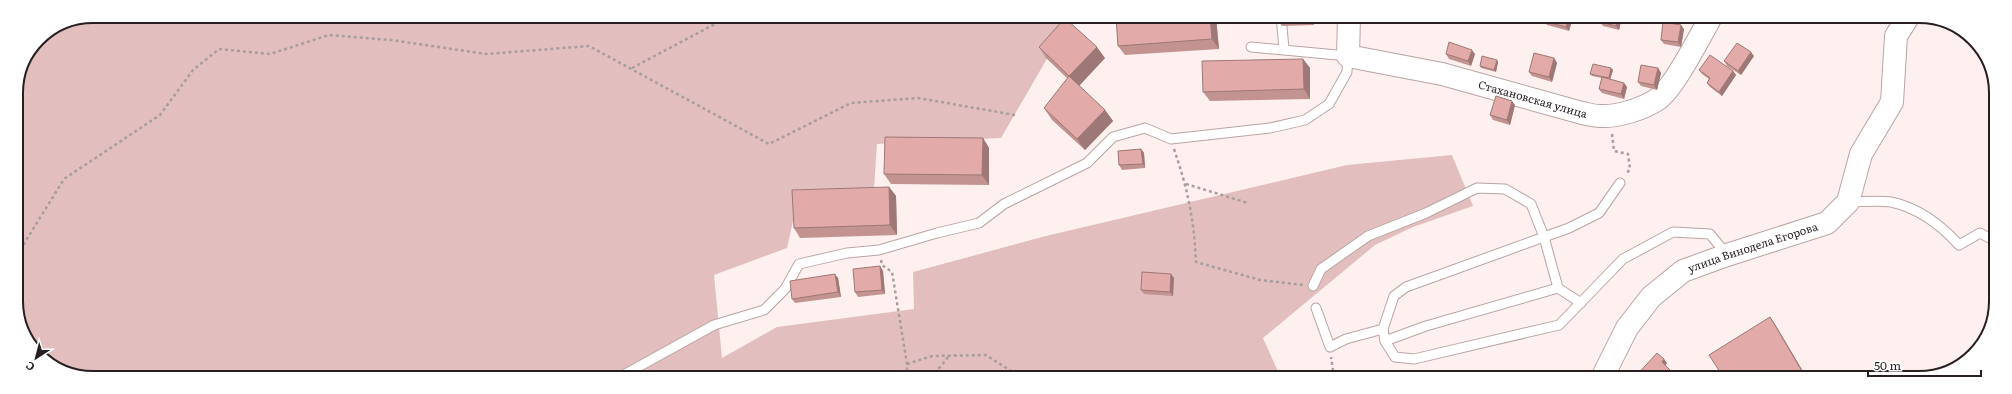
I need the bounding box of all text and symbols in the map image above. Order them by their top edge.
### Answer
street label: Стахановская улица [1477,76,1589,121]
street label: улица Винодела Егорова [1685,217,1820,276]
north arrow [16,338,56,378]
scale bar [1868,352,1981,378]
text: 50 m [1874,356,1901,374]
text: С [22,358,37,376]

